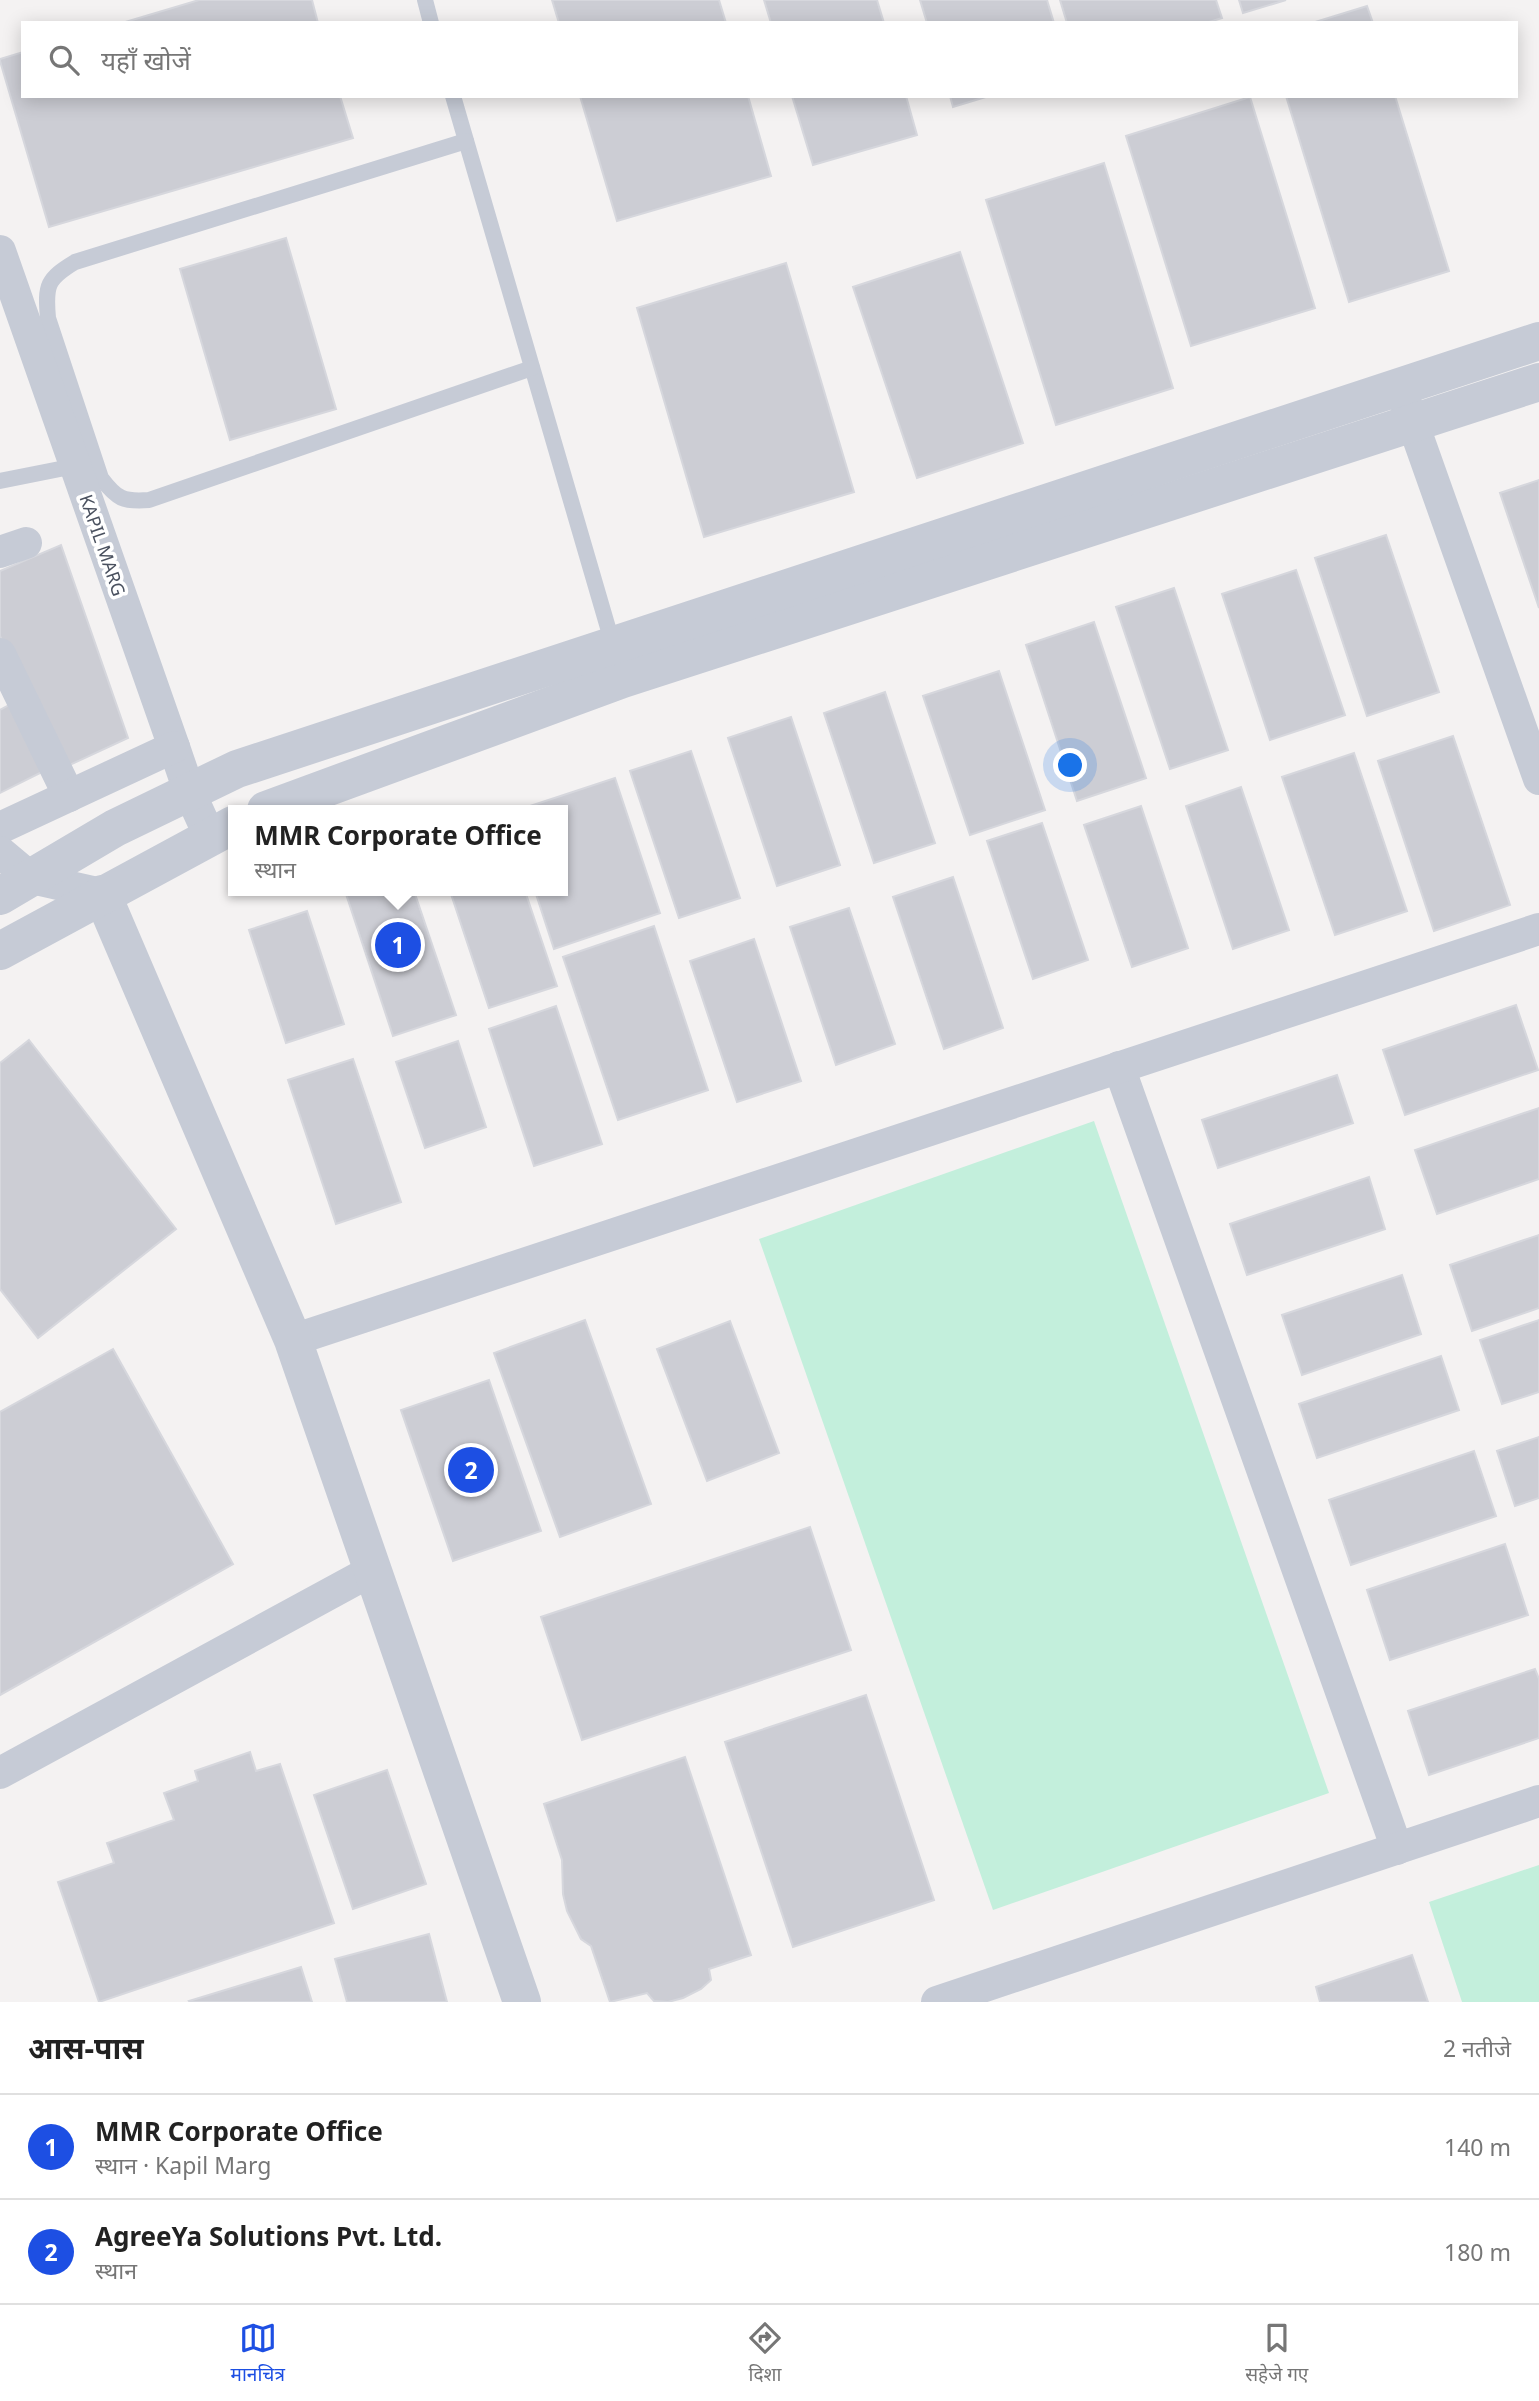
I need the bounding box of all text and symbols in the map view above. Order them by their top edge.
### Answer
search box [21,21,1518,98]
icon: search [45,41,83,79]
text: यहाँ खोजें [101,42,191,78]
street label: KAPIL MARG [74,491,132,599]
your location [1053,748,1087,782]
popup [228,805,568,896]
text: MMR Corporate Office [254,817,542,853]
text: स्थान [254,853,296,885]
pin: 1 [375,919,421,971]
pin: 2 [448,1444,494,1496]
text: आस-पास [28,2027,144,2068]
text: 2 नतीजे [1443,2032,1511,2064]
text: MMR Corporate Office [95,2113,383,2149]
text: 1 [44,2131,58,2163]
text: 140 m [1444,2131,1511,2163]
text: स्थान · Kapil Marg [95,2149,271,2181]
text: AgreeYa Solutions Pvt. Ltd. [95,2218,442,2254]
text: 2 [44,2236,58,2268]
text: 180 m [1444,2236,1511,2268]
text: स्थान [95,2254,137,2286]
tab: मानचित्र [231,2319,285,2387]
tab: दिशा [746,2319,784,2387]
tab: सहेजे गए [1245,2319,1308,2387]

